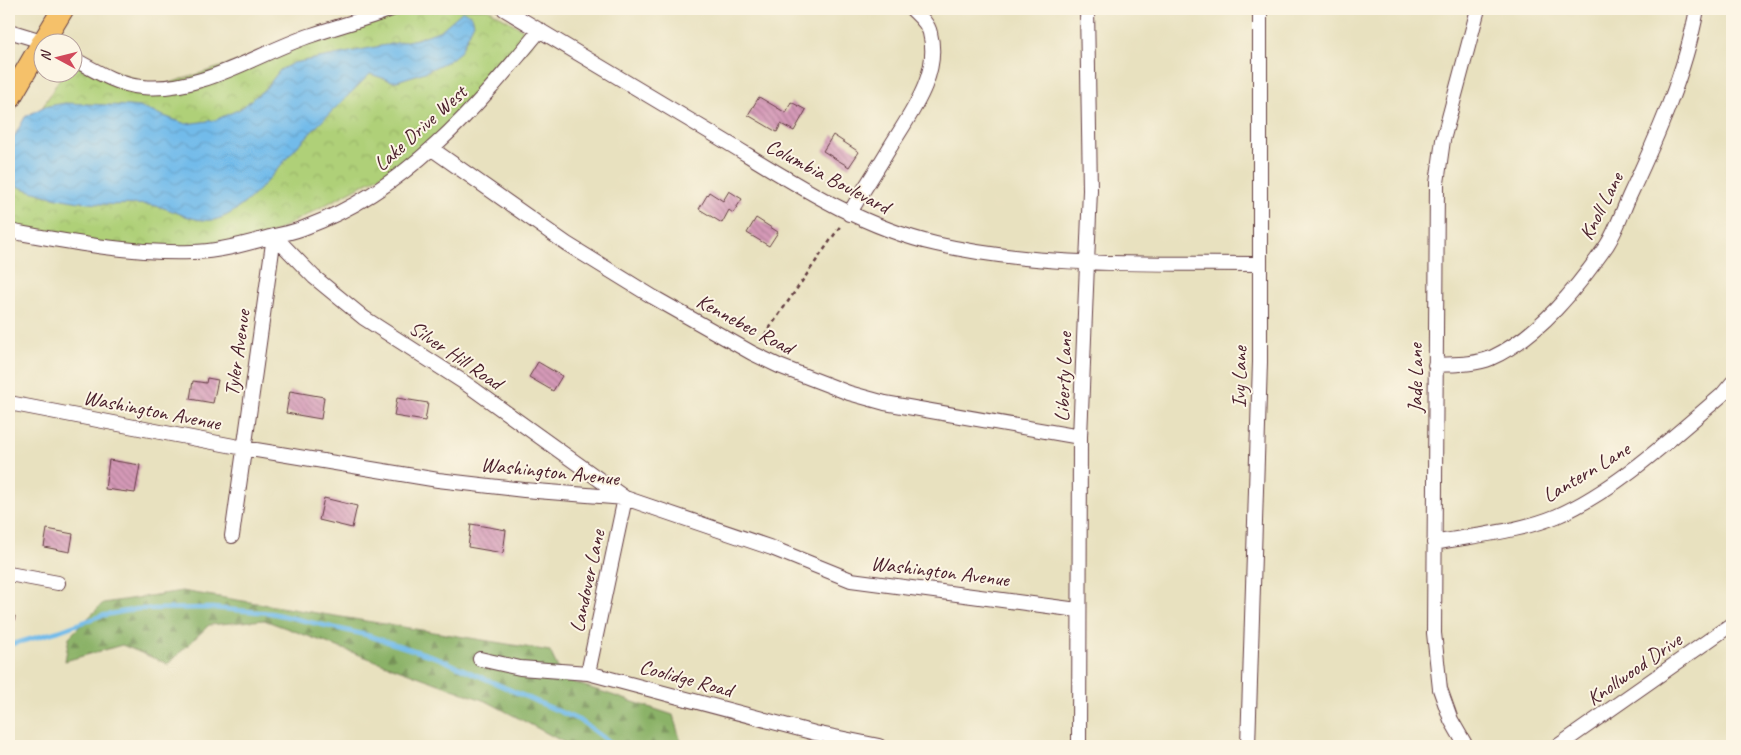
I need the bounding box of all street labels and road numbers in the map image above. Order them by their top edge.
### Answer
street label: Lake Drive West [368,78,473,177]
street label: Columbia Boulevard [762,132,898,221]
street label: Knoll Lane [1573,167,1630,244]
street label: Kennebec Road [692,288,801,362]
street label: Tyler Avenue [218,306,256,398]
street label: Silver Hill Road [404,314,510,397]
street label: Liberty Lane [1048,330,1078,422]
street label: Jade Lane [1402,341,1428,414]
street label: Ivy Lane [1225,345,1253,408]
street label: Washington Avenue [81,384,224,436]
street label: Lantern Lane [1538,435,1636,508]
street label: Washington Avenue [480,451,622,491]
street label: Landover Lane [563,526,611,635]
street label: Washington Avenue [869,550,1012,593]
street label: Knollwood Drive [1581,626,1688,711]
street label: Coolidge Road [637,653,739,704]

